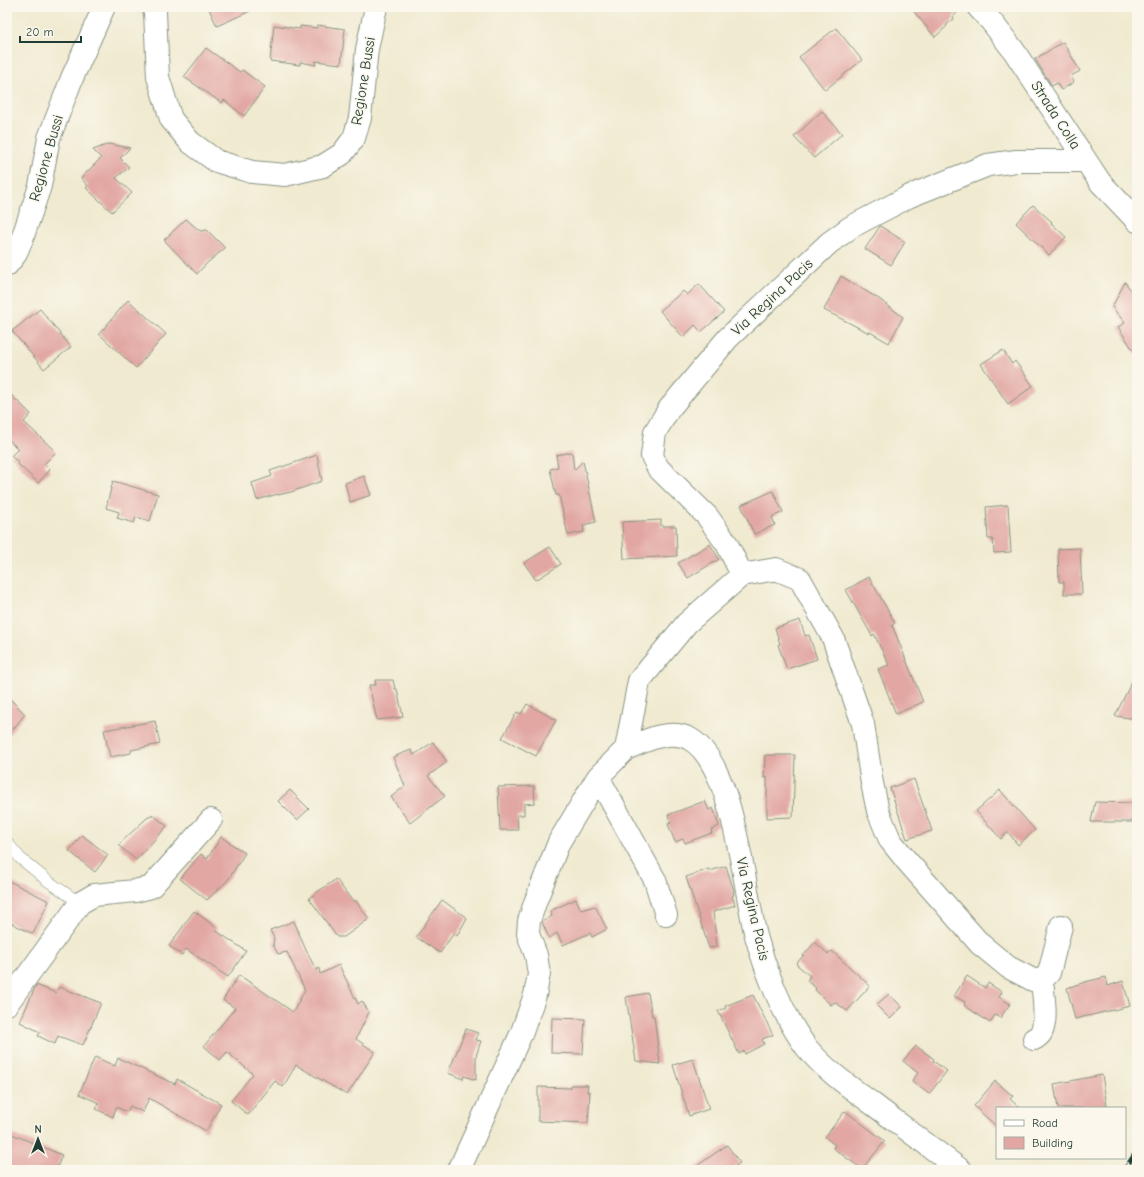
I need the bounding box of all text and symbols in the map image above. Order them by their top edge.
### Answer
scale bar [20,18,81,44]
text: 20 m [26,25,54,39]
street label: Regione Bussi [347,36,379,126]
street label: Strada Colla [1027,77,1085,153]
street label: Regione Bussi [25,113,67,203]
street label: Via Regina Pacis [727,255,817,339]
street label: Via Regina Pacis [732,856,774,962]
legend [996,1107,1126,1159]
text: Road [1032,1116,1058,1130]
north arrow [18,1119,58,1159]
text: N [34,1123,42,1136]
text: Building [1032,1136,1073,1150]

